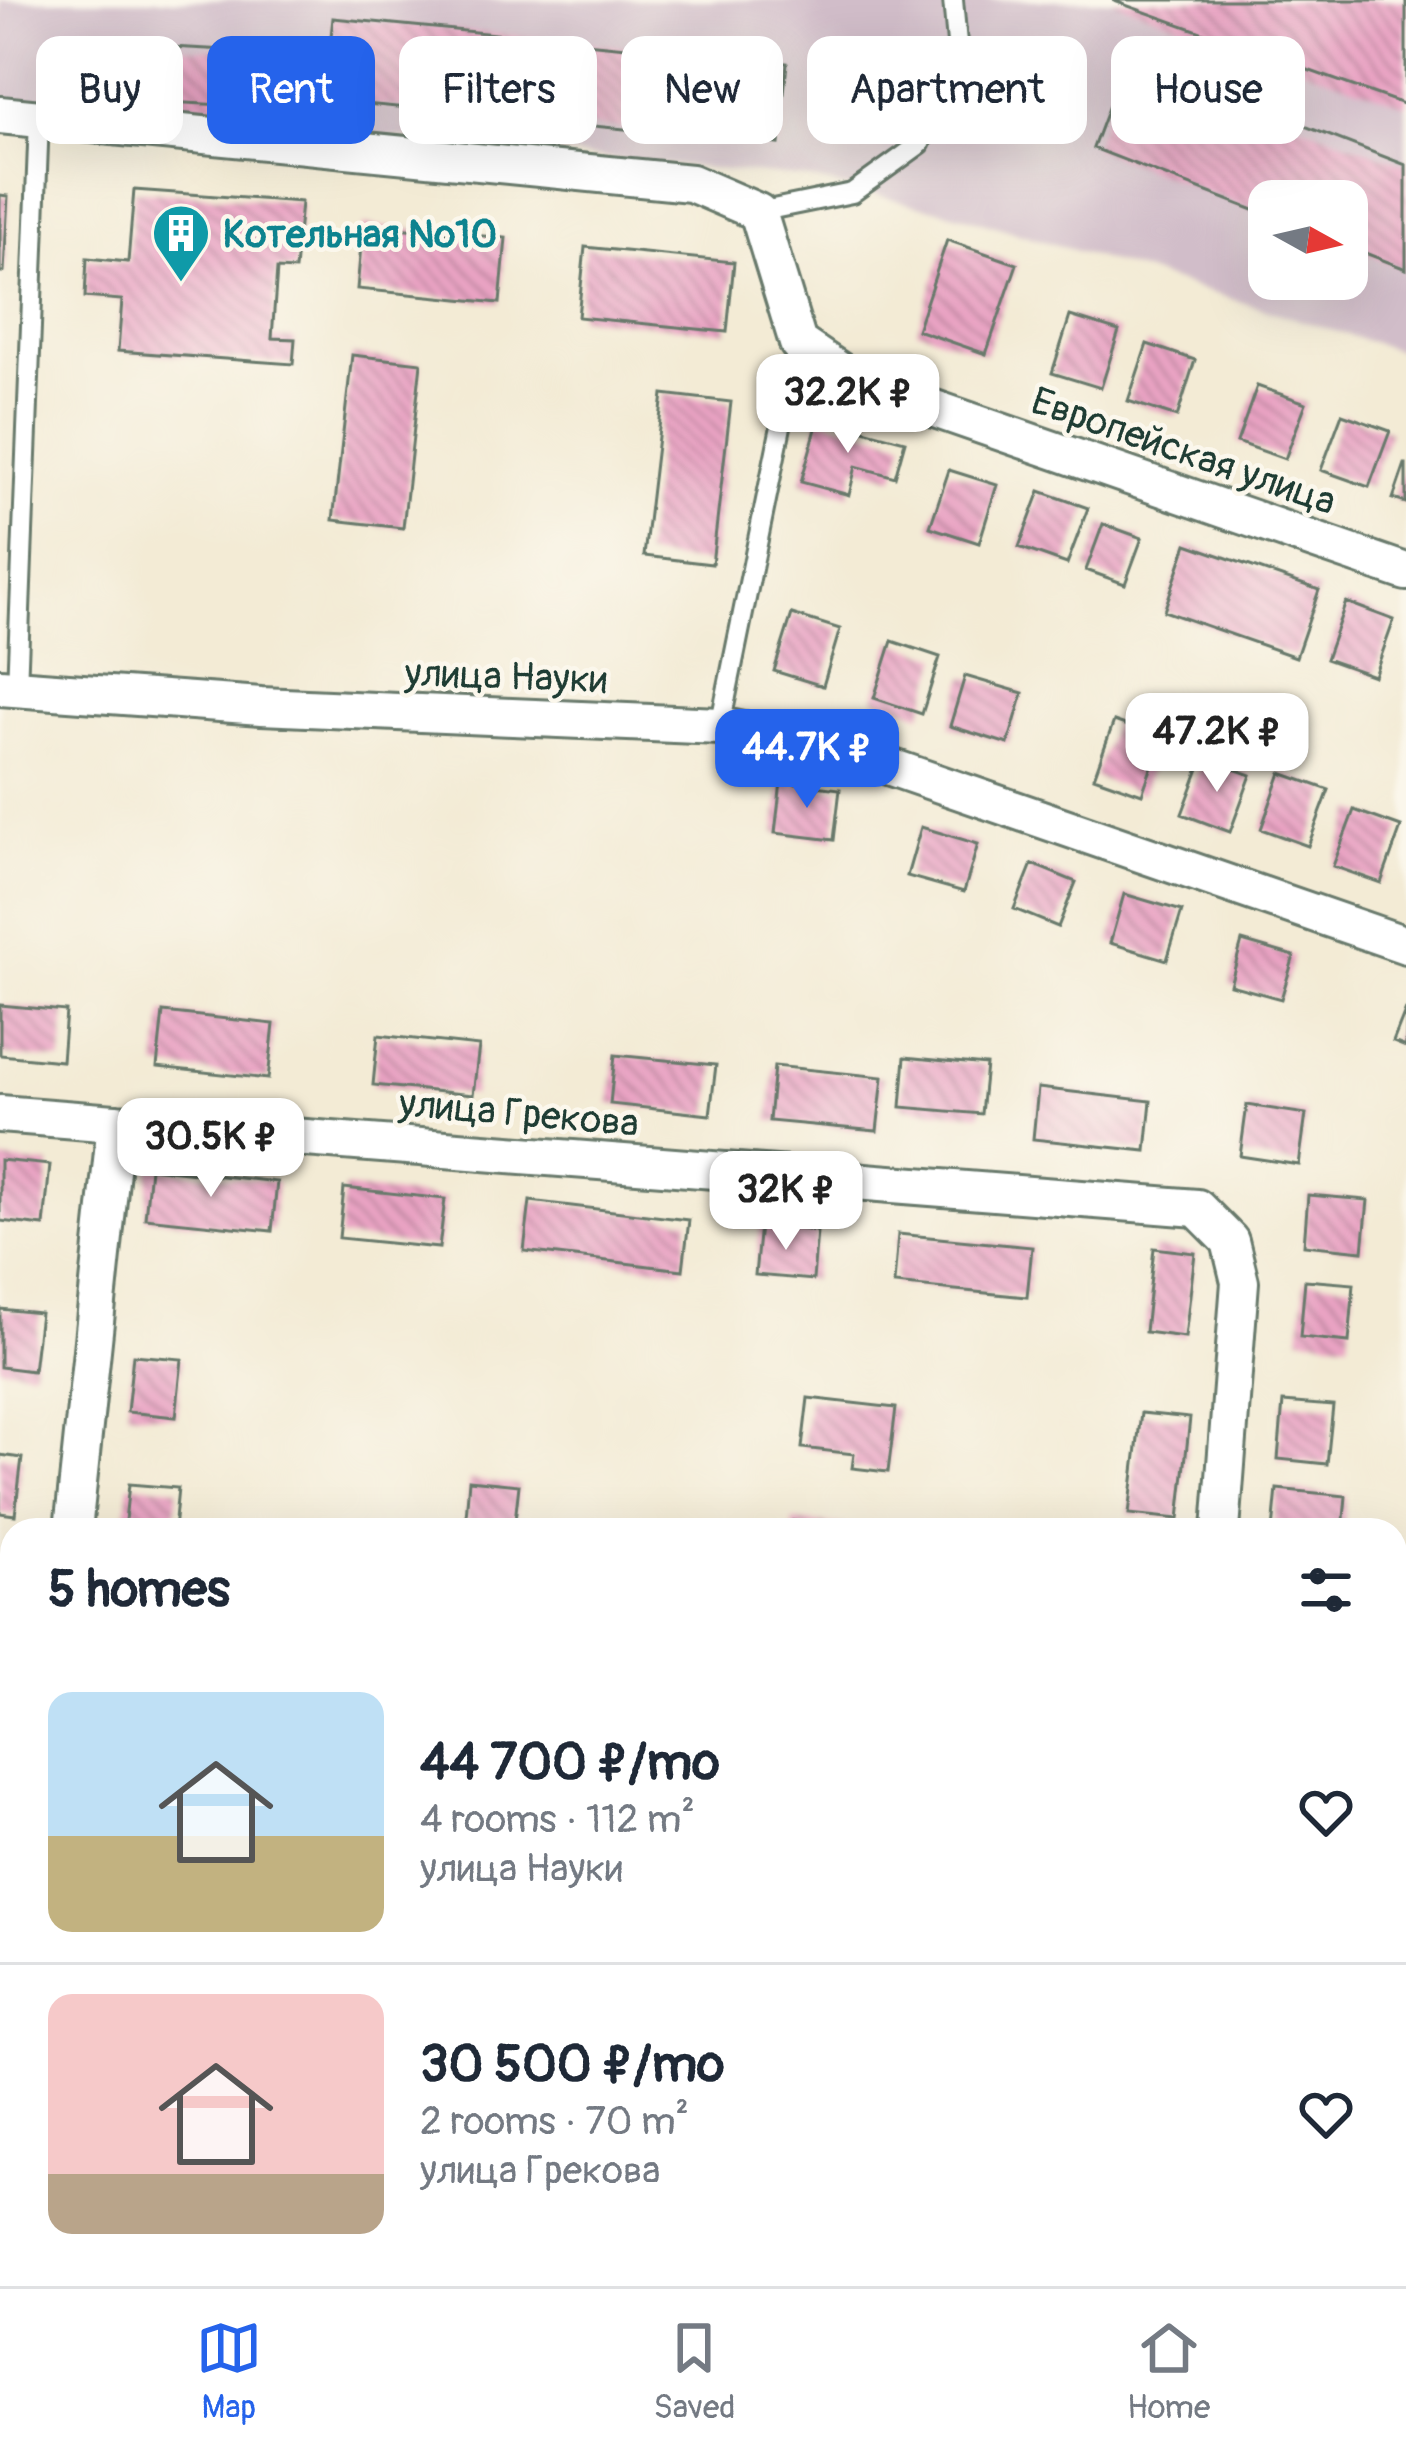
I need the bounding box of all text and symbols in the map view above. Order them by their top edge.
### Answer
chip: Buy [36,36,183,144]
chip: Rent [207,36,375,144]
chip: Filters [399,36,597,144]
chip: New [621,36,783,144]
chip: Apartment [807,36,1087,144]
chip: House [1111,36,1305,144]
north arrow [1248,180,1368,300]
map controls [1248,180,1368,300]
building icon: Котельная №10 [150,202,212,284]
place label: Котельная №10 [223,210,497,259]
pin: 32.2K ₽ [737,354,959,456]
text: 32.2K ₽ [783,368,913,417]
street label: Европейская улица [1025,376,1342,526]
street label: улица Науки [403,648,608,705]
pin: 47.2K ₽ [1106,693,1328,795]
text: 47.2K ₽ [1153,707,1281,756]
pin: 44.7K ₽ [696,709,918,811]
text: 44.7K ₽ [742,723,872,772]
street label: улица Грекова [396,1079,641,1148]
pin: 30.5K ₽ [100,1098,322,1200]
text: 30.5K ₽ [144,1112,278,1161]
pin: 32K ₽ [702,1151,870,1253]
text: 32K ₽ [737,1165,835,1214]
icon: filters [1293,1557,1359,1623]
text: 5 homes [48,1558,230,1622]
text: 44 700 ₽/mo [420,1731,720,1795]
icon: home [144,1740,288,1884]
icon: heart [1293,1779,1359,1845]
text: 4 rooms · 112 m² [420,1795,695,1844]
text: улица Науки [420,1844,623,1893]
text: 30 500 ₽/mo [420,2033,724,2097]
icon: home [144,2042,288,2186]
icon: heart [1293,2081,1359,2147]
text: 2 rooms · 70 m² [420,2097,689,2146]
text: улица Грекова [420,2146,660,2195]
tab: Map [196,2315,262,2428]
tab: Saved [653,2315,735,2428]
tab: Home [1127,2315,1210,2428]

